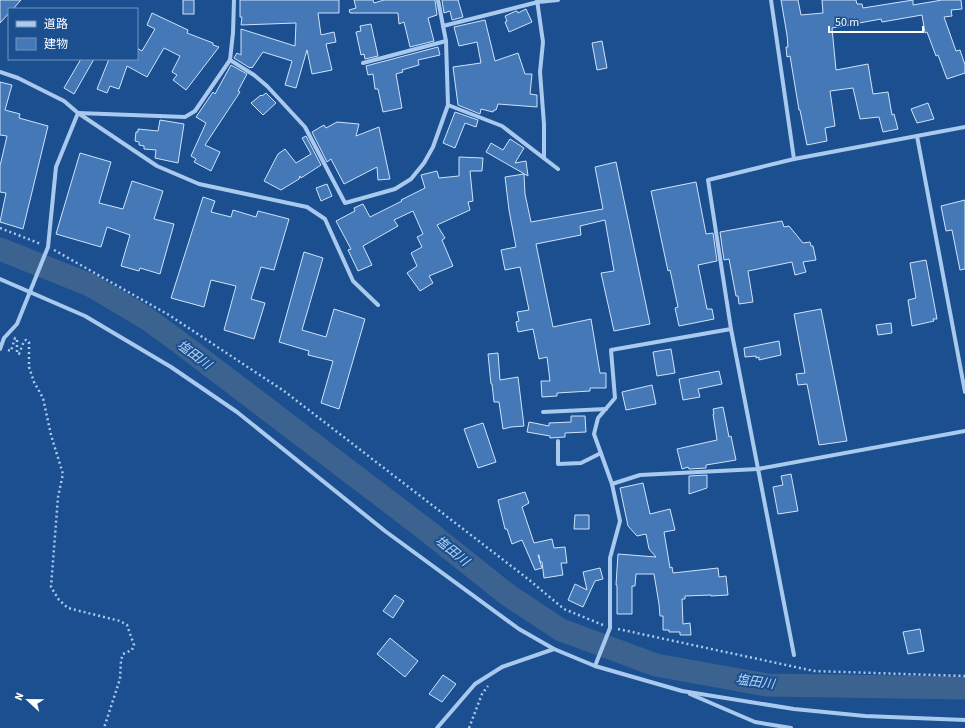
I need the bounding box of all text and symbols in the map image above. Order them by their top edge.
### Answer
legend [8,8,138,60]
scale bar [829,8,923,34]
text: 50 m [835,14,859,31]
text: 道路 [44,16,68,33]
text: 建物 [44,36,68,53]
water label: 塩田川 [173,336,217,375]
water label: 塩田川 [431,532,474,572]
water label: 塩田川 [734,670,778,694]
north arrow [8,680,48,720]
text: N [11,690,28,703]

